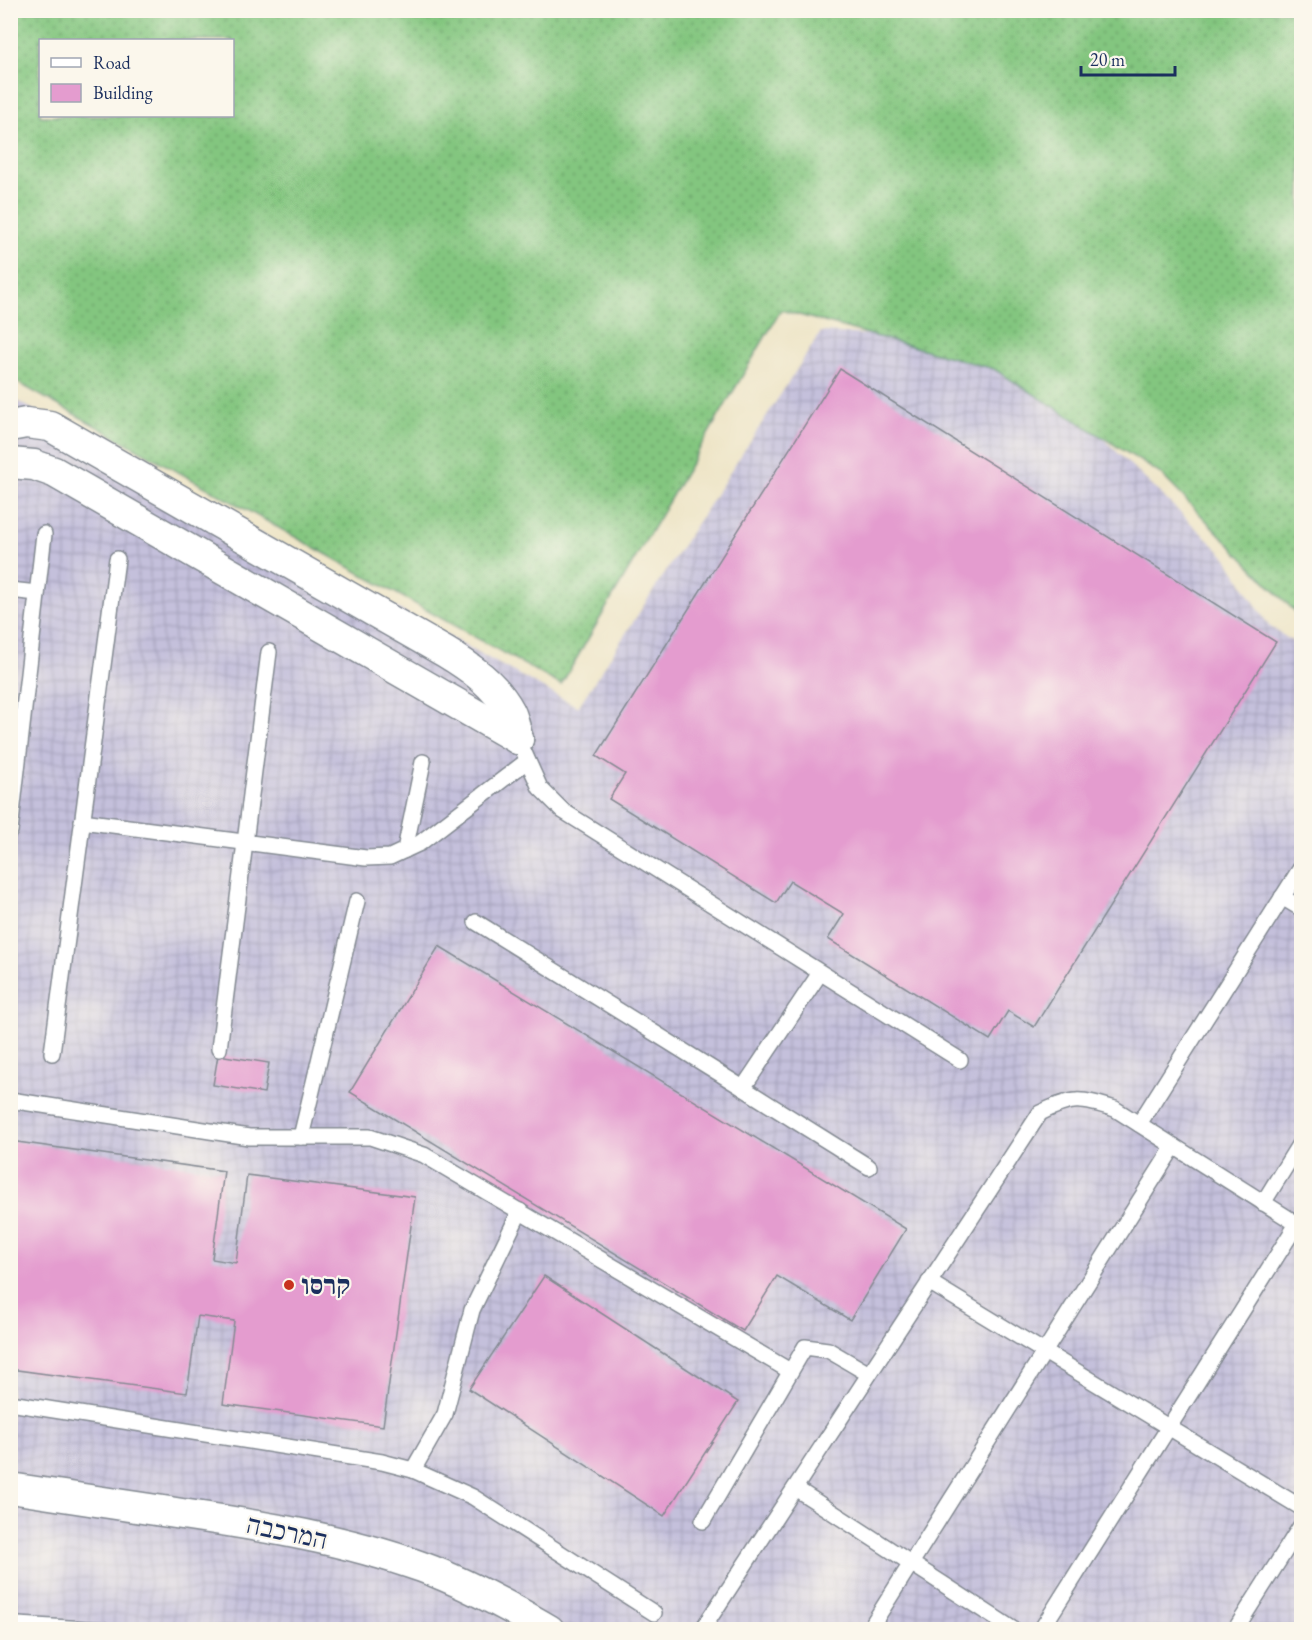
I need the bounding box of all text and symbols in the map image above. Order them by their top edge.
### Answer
legend [39,39,234,117]
scale bar [1081,39,1176,77]
text: 20 m [1090,48,1125,71]
text: Road [93,51,132,74]
text: Building [93,81,153,104]
place label: קרסו [301,1267,350,1302]
marker: קרסו [282,1278,296,1292]
street label: המרכבה [243,1506,331,1557]

